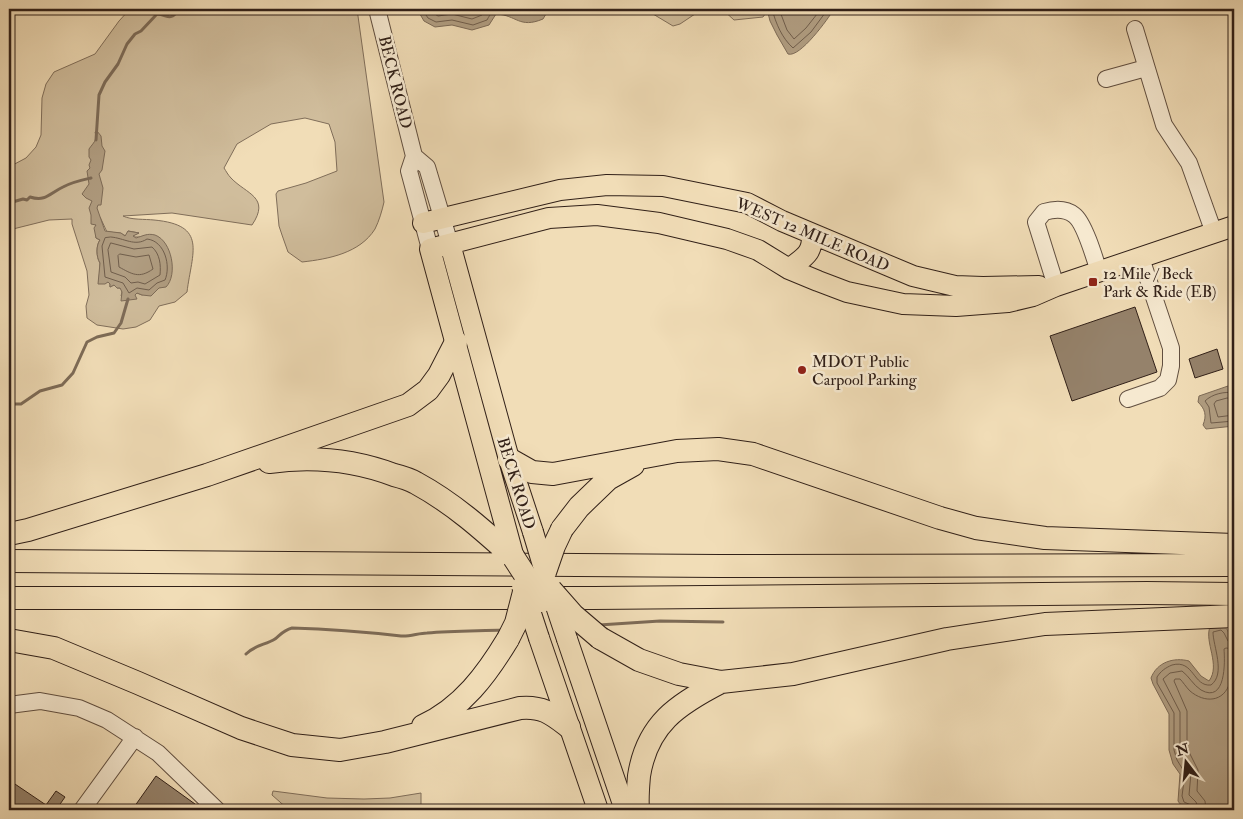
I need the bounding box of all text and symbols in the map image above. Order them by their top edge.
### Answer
street label: BECK ROAD [374,34,416,131]
street label: WEST 12 MILE ROAD [732,193,892,276]
place label: 12 Mile / Beck Park & Ride (EB) [1103,264,1217,302]
marker: 12 Mile / Beck Park & Ride (EB) [1087,276,1099,288]
place label: MDOT Public Carpool Parking [812,352,918,391]
marker: MDOT Public Carpool Parking [796,364,808,376]
street label: BECK ROAD [493,435,540,532]
north arrow [1160,736,1210,786]
text: N [1173,740,1191,760]

